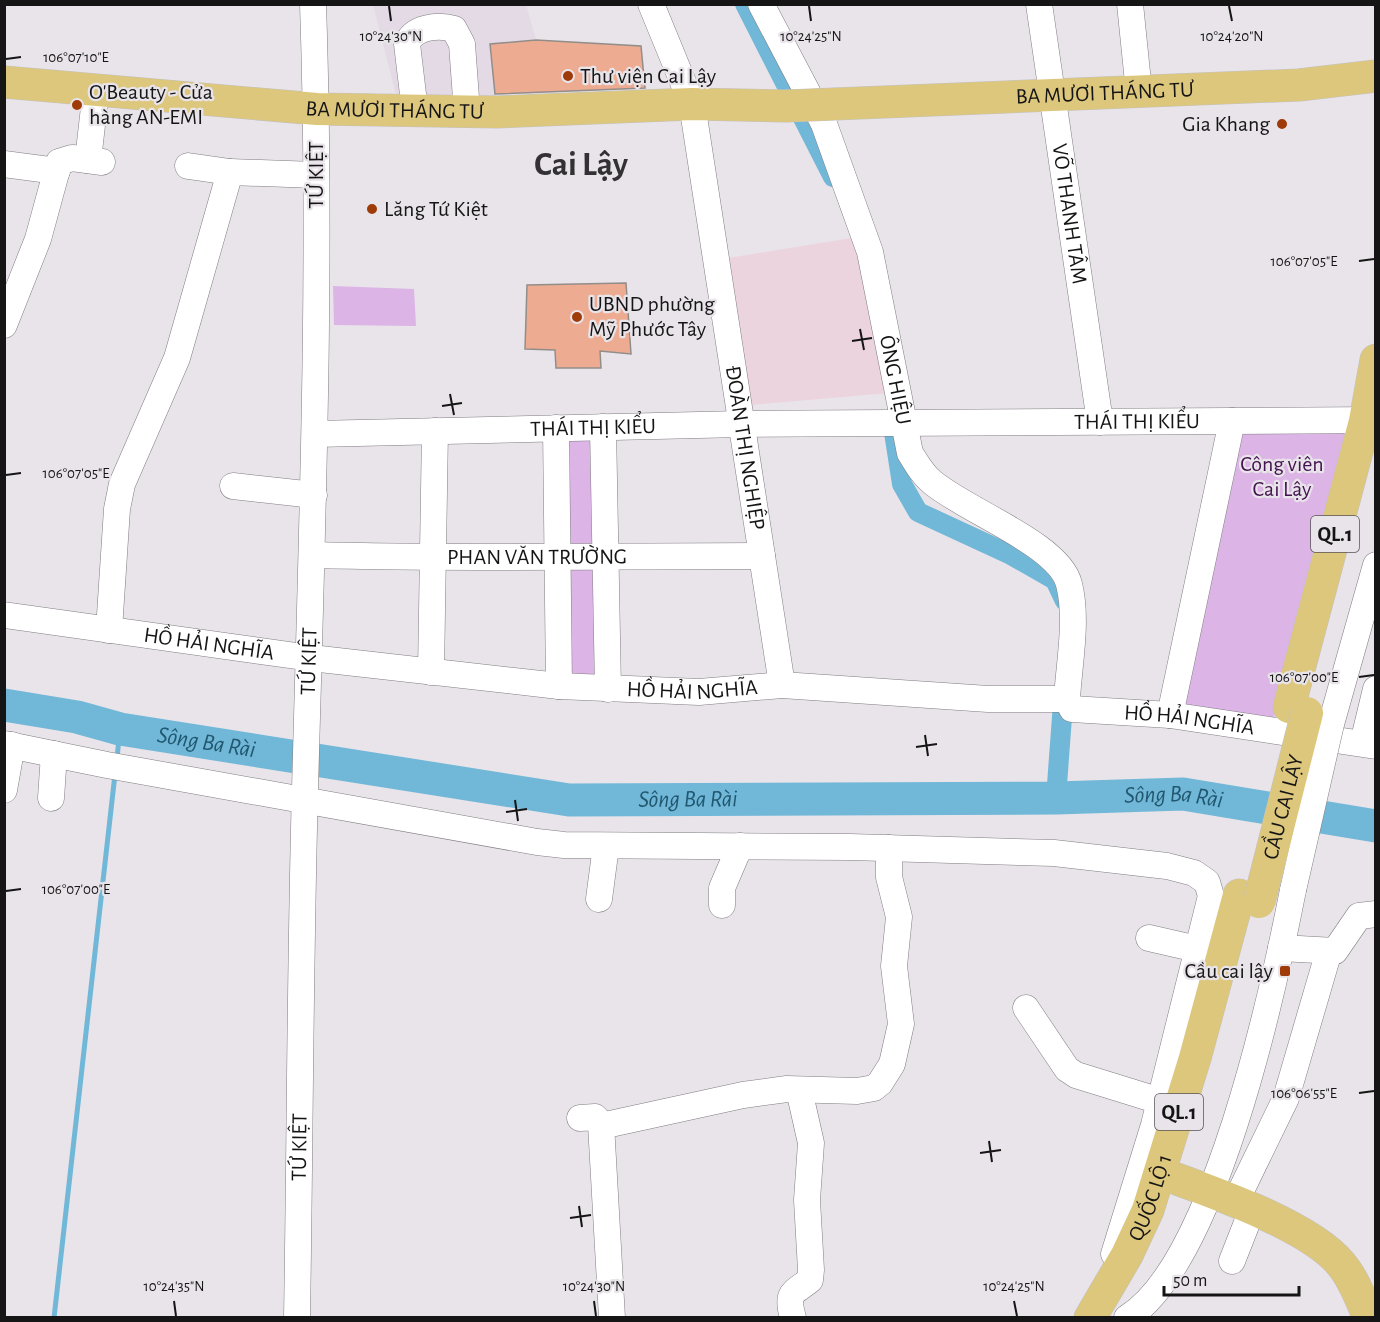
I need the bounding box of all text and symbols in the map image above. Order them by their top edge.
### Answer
text: 10°24'30"N [360,29,422,44]
text: 10°24'25"N [780,29,842,44]
text: 10°24'20"N [1200,29,1264,44]
text: 106°07'10"E [43,50,109,65]
place label: Thư viện Cai Lậy [580,65,717,87]
marker: Thư viện Cai Lậy [561,69,575,83]
street label: BA MƯƠI THÁNG TƯ [1015,78,1195,108]
place label: O'Beauty - Cửa hàng AN-EMI [89,81,213,128]
street label: BA MƯƠI THÁNG TƯ [305,97,485,123]
marker: O'Beauty - Cửa hàng AN-EMI [70,98,84,112]
place label: Gia Khang [1182,113,1270,135]
marker: Gia Khang [1275,117,1289,131]
street label: TỨ KIỆT [304,141,327,209]
street label: VÕ THANH TÂM [1049,142,1091,285]
district label: Cai Lậy [534,148,629,182]
place label: Lăng Tứ Kiệt [384,198,488,220]
marker: Lăng Tứ Kiệt [365,202,379,216]
text: 106°07'05"E [1271,254,1337,269]
place label: UBND phường Mỹ Phước Tây [589,293,715,340]
marker: UBND phường Mỹ Phước Tây [570,310,584,324]
street label: ÔNG HIỆU [876,333,915,427]
street label: ĐOÀN THỊ NGHIỆP [722,364,769,532]
street label: THÁI THỊ KIỂU [1074,406,1200,433]
street label: THÁI THỊ KIỂU [530,411,656,440]
park label: Công viên Cai Lậy [1240,453,1324,500]
text: 106°07'05"E [43,466,109,481]
road number: QL.1 [1311,516,1359,552]
street label: PHAN VĂN TRƯỜNG [447,545,627,568]
street label: HỒ HẢI NGHĨA [143,623,276,664]
street label: TỨ KIỆT [296,627,321,695]
text: 106°07'00"E [1270,670,1338,685]
street label: HỒ HẢI NGHĨA [626,676,759,703]
street label: HỒ HẢI NGHĨA [1123,699,1256,739]
water label: Sông Ba Rài [155,723,257,762]
street label: CẦU CAI LẬY [1259,752,1307,862]
water label: Sông Ba Rài [1124,782,1225,812]
water label: Sông Ba Rài [638,787,738,812]
text: 106°07'00"E [42,882,110,897]
place label: Cầu cai lậy [1185,960,1274,982]
marker: Cầu cai lậy [1278,964,1292,978]
text: 106°06'55"E [1271,1086,1337,1101]
road number: QL.1 [1155,1094,1203,1130]
street label: TỨ KIỆT [287,1113,311,1181]
street label: QUỐC LỘ 1 [1124,1152,1176,1245]
scale bar [1164,1259,1299,1297]
text: 50 m [1173,1272,1207,1290]
text: 10°24'35"N [144,1279,204,1294]
text: 10°24'30"N [563,1279,625,1294]
text: 10°24'25"N [983,1279,1045,1294]

